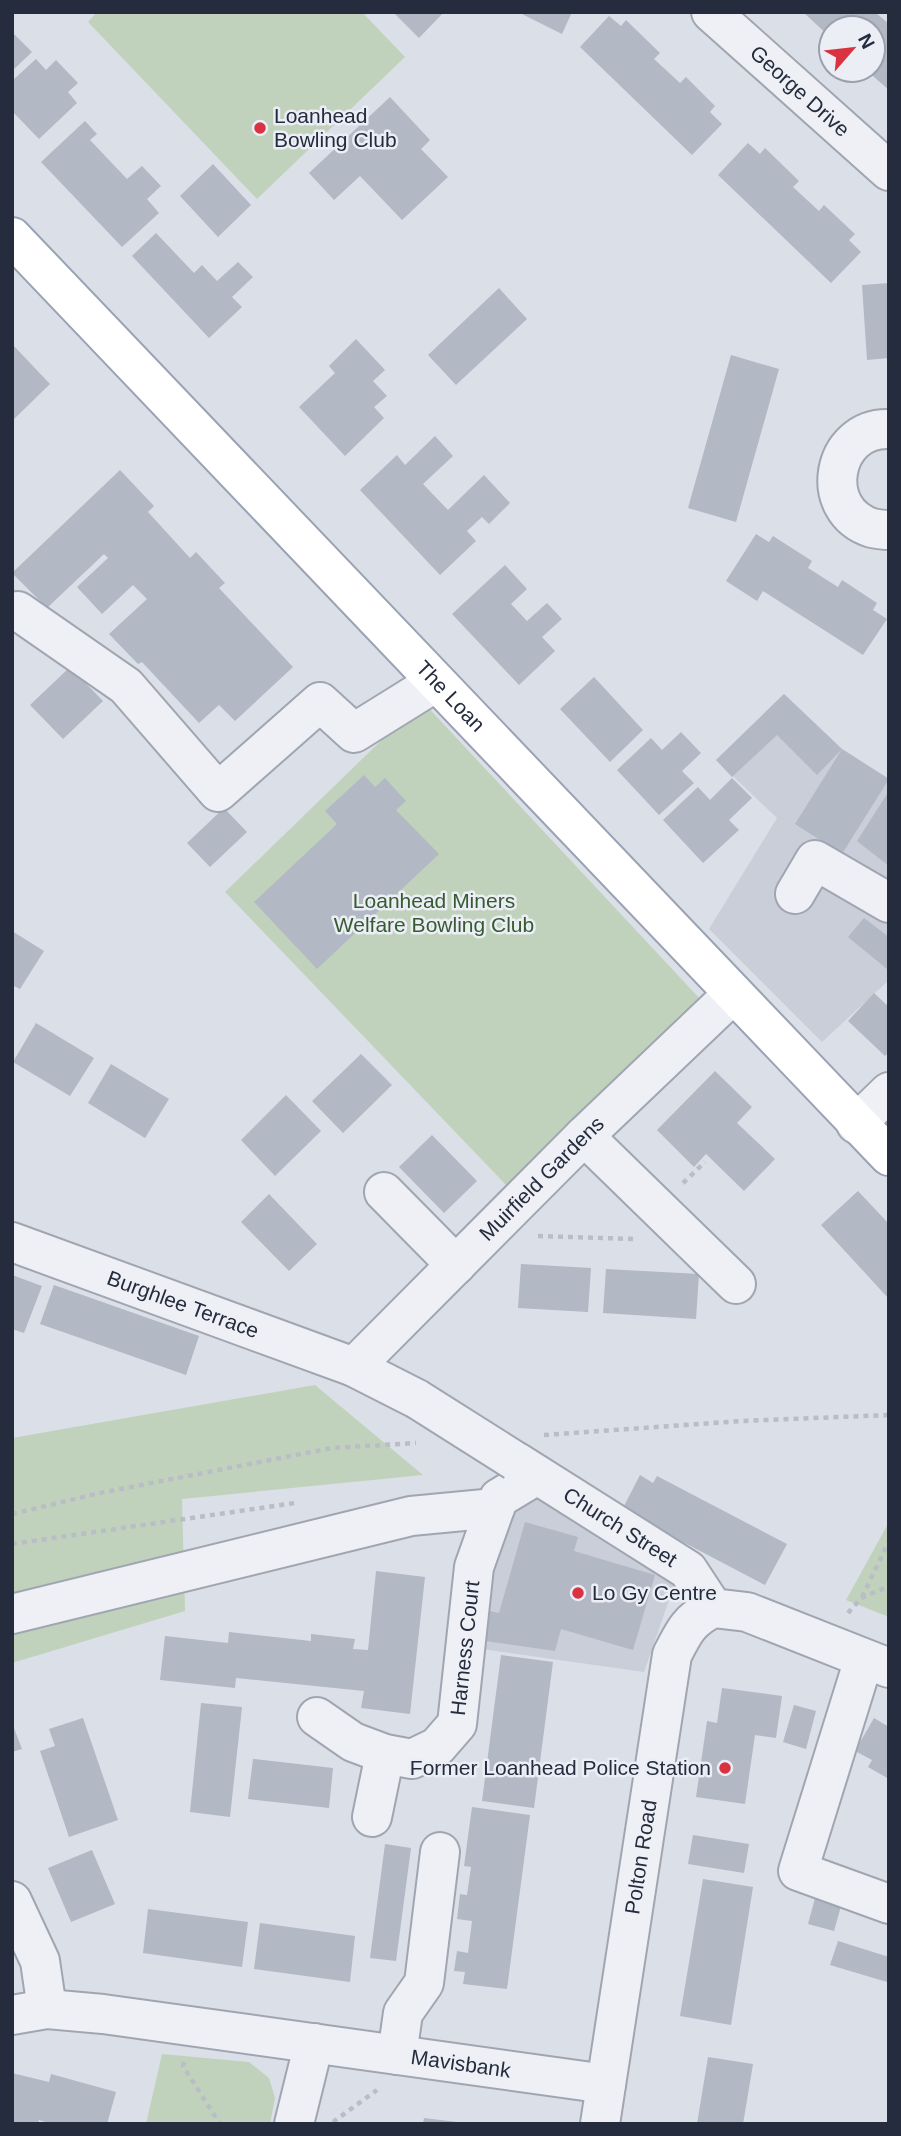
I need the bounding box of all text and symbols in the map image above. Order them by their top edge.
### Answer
north arrow [817,14,887,84]
text: N [854,30,879,52]
street label: George Drive [746,41,854,141]
place label: Loanhead Bowling Club [274,104,397,151]
marker: Loanhead Bowling Club [252,120,268,136]
street label: The Loan [412,656,490,736]
park label: Loanhead Miners Welfare Bowling Club [334,889,534,936]
street label: Muirfield Gardens [475,1111,608,1245]
street label: Burghlee Terrace [104,1266,262,1342]
street label: Church Street [559,1482,682,1571]
street label: Harness Court [446,1579,483,1717]
place label: Lo Gy Centre [592,1581,717,1604]
marker: Lo Gy Centre [570,1585,586,1601]
place label: Former Loanhead Police Station [410,1756,711,1779]
marker: Former Loanhead Police Station [717,1760,733,1776]
street label: Polton Road [620,1798,661,1916]
street label: Mavisbank [410,2045,513,2082]

